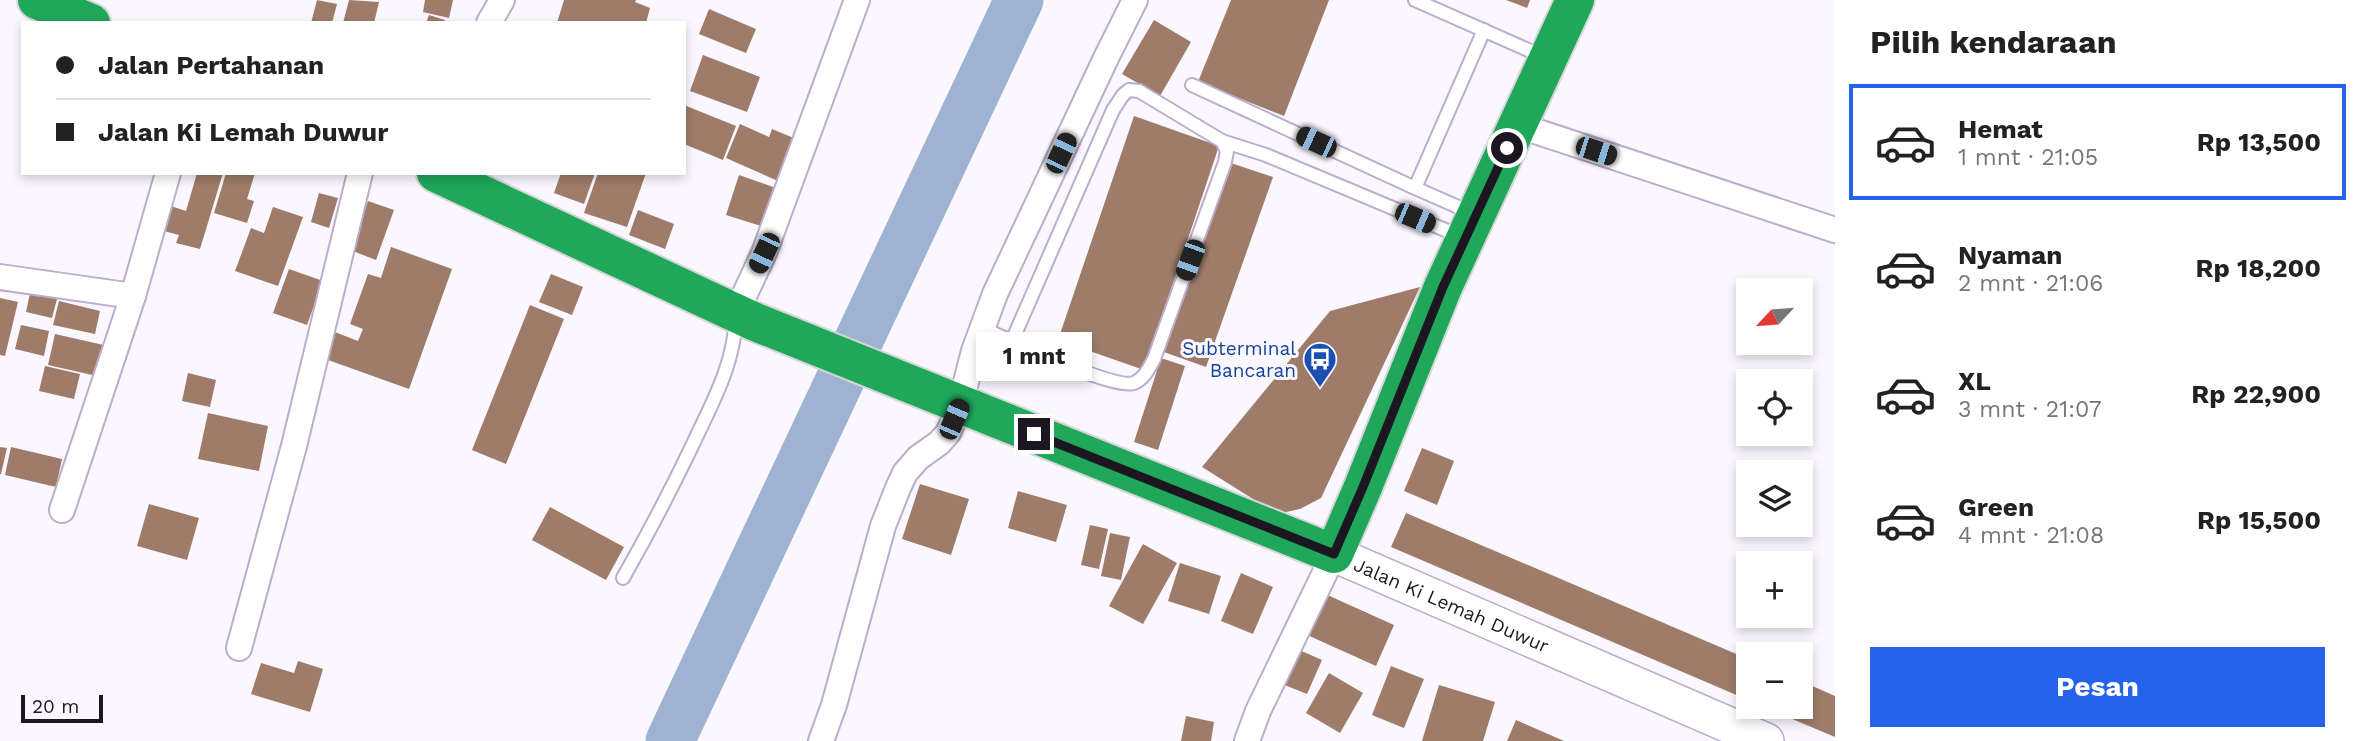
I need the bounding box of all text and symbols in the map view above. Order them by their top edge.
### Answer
text: Pilih kendaraan [1870,23,2117,61]
text: Jalan Pertahanan [98,50,324,80]
icon: car [1874,111,1937,174]
text: Hemat [1958,114,2043,144]
text: Jalan Ki Lemah Duwur [98,117,388,147]
car [1293,124,1340,160]
text: Rp 13,500 [2197,127,2321,157]
car [1043,130,1080,176]
route start [1491,132,1523,164]
car [1573,135,1620,167]
text: 1 mnt · 21:05 [1958,144,2098,171]
car [1392,200,1439,236]
car [746,230,783,276]
car [1173,237,1208,283]
icon: car [1874,237,1937,300]
text: Nyaman [1958,240,2062,270]
text: Rp 18,200 [2196,253,2321,283]
text: 2 mnt · 21:06 [1958,270,2103,297]
north arrow [1736,278,1813,355]
map controls [1736,278,1813,719]
callout: 1 mnt [976,332,1092,382]
place label: Subterminal Bancaran [1182,337,1296,382]
bus stop icon: Subterminal Bancaran [1301,340,1339,389]
text: 1 mnt [1003,343,1065,370]
icon: car [1874,363,1937,426]
text: XL [1958,366,1991,396]
button: locate [1736,369,1813,446]
text: Rp 22,900 [2191,379,2321,409]
car [937,396,972,442]
text: 3 mnt · 21:07 [1958,396,2102,423]
route end [1018,418,1050,450]
button: layers [1736,460,1813,537]
icon: car [1874,489,1937,552]
text: Green [1958,492,2034,522]
text: Rp 15,500 [2197,505,2321,535]
text: 4 mnt · 21:08 [1958,522,2104,549]
button: + [1736,551,1813,628]
street label: Jalan Ki Lemah Duwur [1350,553,1552,658]
button: − [1736,642,1813,719]
button: Pesan [1870,647,2325,727]
scale bar [21,692,103,724]
text: 20 m [32,695,79,718]

